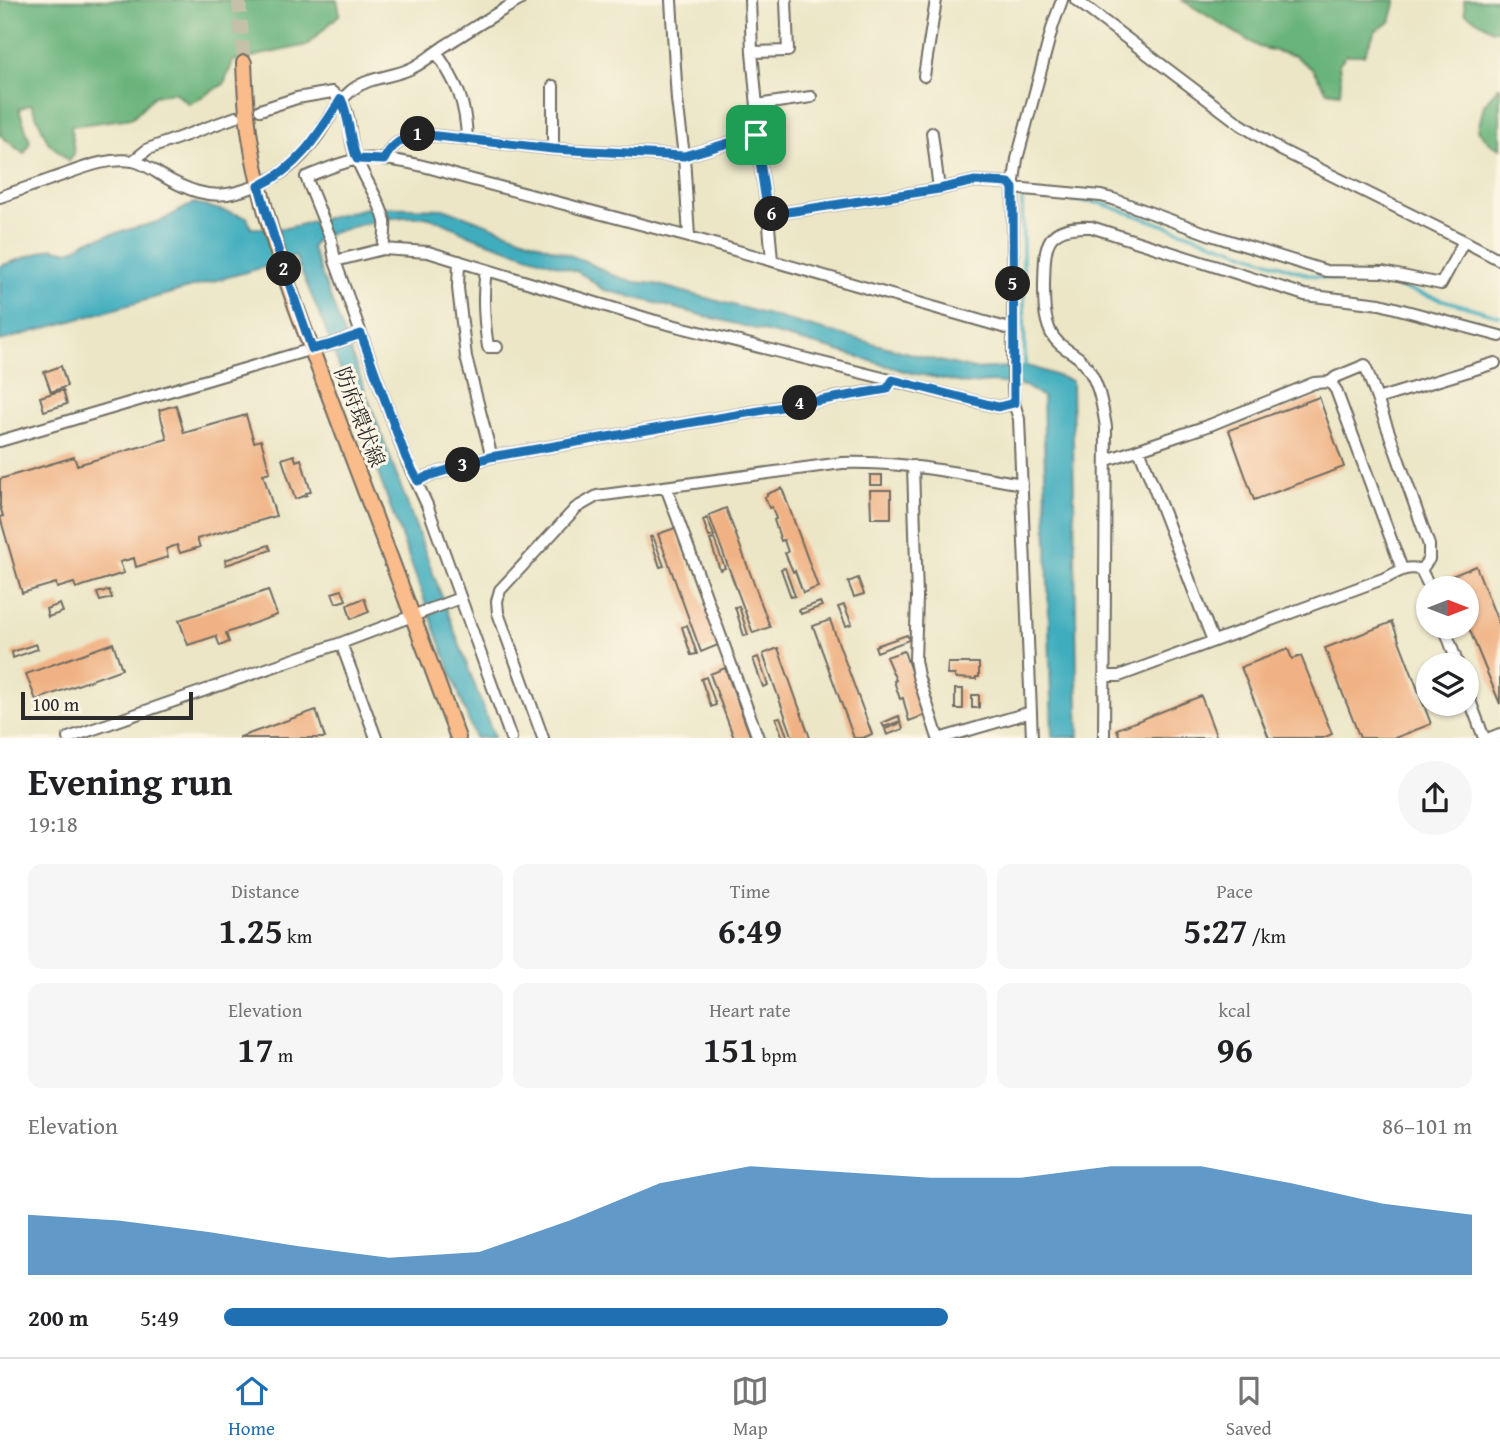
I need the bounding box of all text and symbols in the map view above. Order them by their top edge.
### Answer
pin [726,105,786,165]
pin: 1 [400,116,436,152]
icon: arrive [737,116,775,154]
text: 1 [413,119,422,147]
pin: 6 [754,196,790,232]
text: 6 [767,199,776,227]
pin: 2 [266,252,302,286]
text: 2 [279,254,288,282]
pin: 5 [996,266,1030,302]
text: 5 [1008,269,1017,297]
street label: 防府環状線 [327,362,393,472]
pin: 4 [782,386,818,420]
text: 4 [795,388,804,416]
pin: 3 [446,448,480,482]
text: 3 [458,450,467,478]
north arrow [1416,576,1479,639]
map controls [1416,576,1479,716]
button: layers [1416,653,1479,716]
scale bar [21,688,192,720]
text: 100 m [32,690,79,718]
text: Evening run [28,753,232,809]
button: share [1398,761,1472,835]
text: 19:18 [28,807,78,840]
text: Distance [231,877,299,905]
text: Time [730,877,770,905]
text: Pace [1216,877,1253,905]
text: 1.25 [219,905,283,956]
text: 6:49 [718,905,782,956]
text: 5:27 [1183,905,1248,956]
text: km [283,922,312,950]
text: /km [1248,922,1286,950]
text: Elevation [228,996,303,1024]
text: Heart rate [709,996,791,1024]
text: kcal [1218,996,1251,1024]
text: 17 [237,1024,274,1075]
text: 151 [703,1024,757,1075]
text: 96 [1217,1024,1253,1075]
text: m [274,1041,293,1069]
text: bpm [757,1041,797,1069]
text: Elevation [28,1109,118,1142]
text: 86–101 m [1382,1109,1472,1142]
text: 200 m [28,1301,89,1334]
text: 5:49 [140,1301,179,1334]
tab: Home [228,1372,275,1442]
tab: Map [731,1372,769,1442]
tab: Saved [1226,1372,1272,1442]

